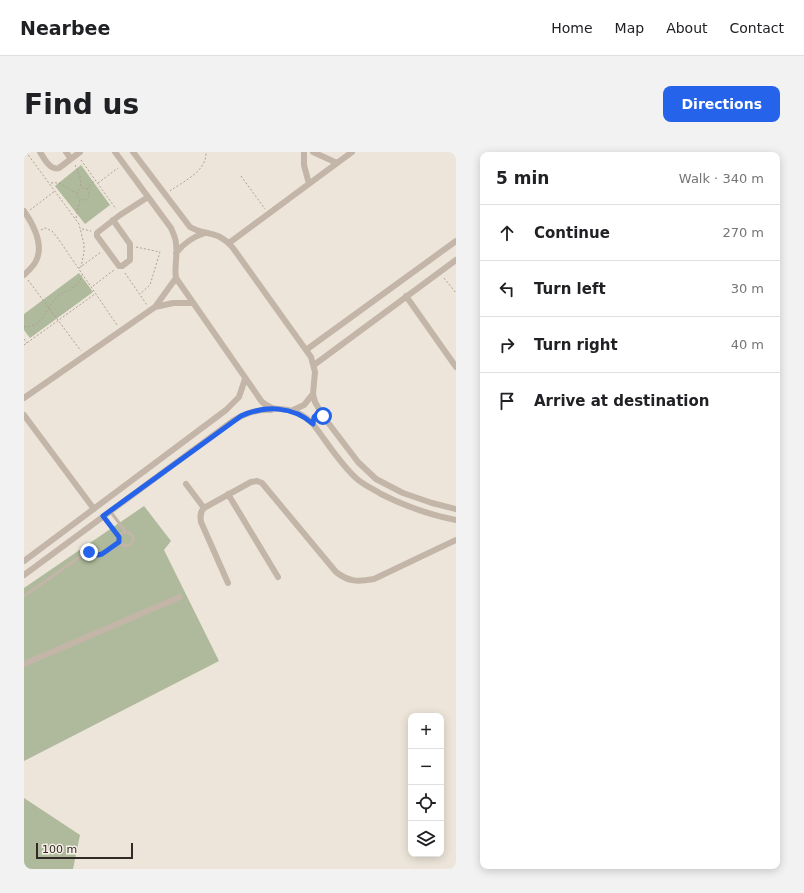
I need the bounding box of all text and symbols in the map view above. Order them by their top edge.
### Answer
text: Nearbee [20,17,110,39]
text: Home [551,20,593,36]
text: Map [615,20,644,36]
text: About [666,20,708,36]
text: Contact [730,20,784,36]
button: Directions [663,86,780,122]
text: Find us [24,88,139,121]
text: 5 min [496,168,549,188]
text: Walk · 340 m [679,171,764,186]
icon: ahead [496,222,518,244]
text: Continue [534,224,610,242]
text: 270 m [722,225,764,240]
icon: left [496,278,518,300]
text: Turn left [534,280,606,298]
text: 30 m [731,281,764,296]
icon: right [496,334,518,356]
text: Turn right [534,336,618,354]
text: 40 m [731,337,764,352]
icon: arrive [496,390,518,412]
text: Arrive at destination [534,392,709,410]
route start [314,407,332,425]
route end [80,543,98,561]
map controls [408,713,444,857]
button: + [408,713,444,749]
button: − [408,749,444,785]
button: locate [408,785,444,821]
button: layers [408,821,444,857]
scale bar [36,841,133,860]
text: 100 m [42,843,77,856]

